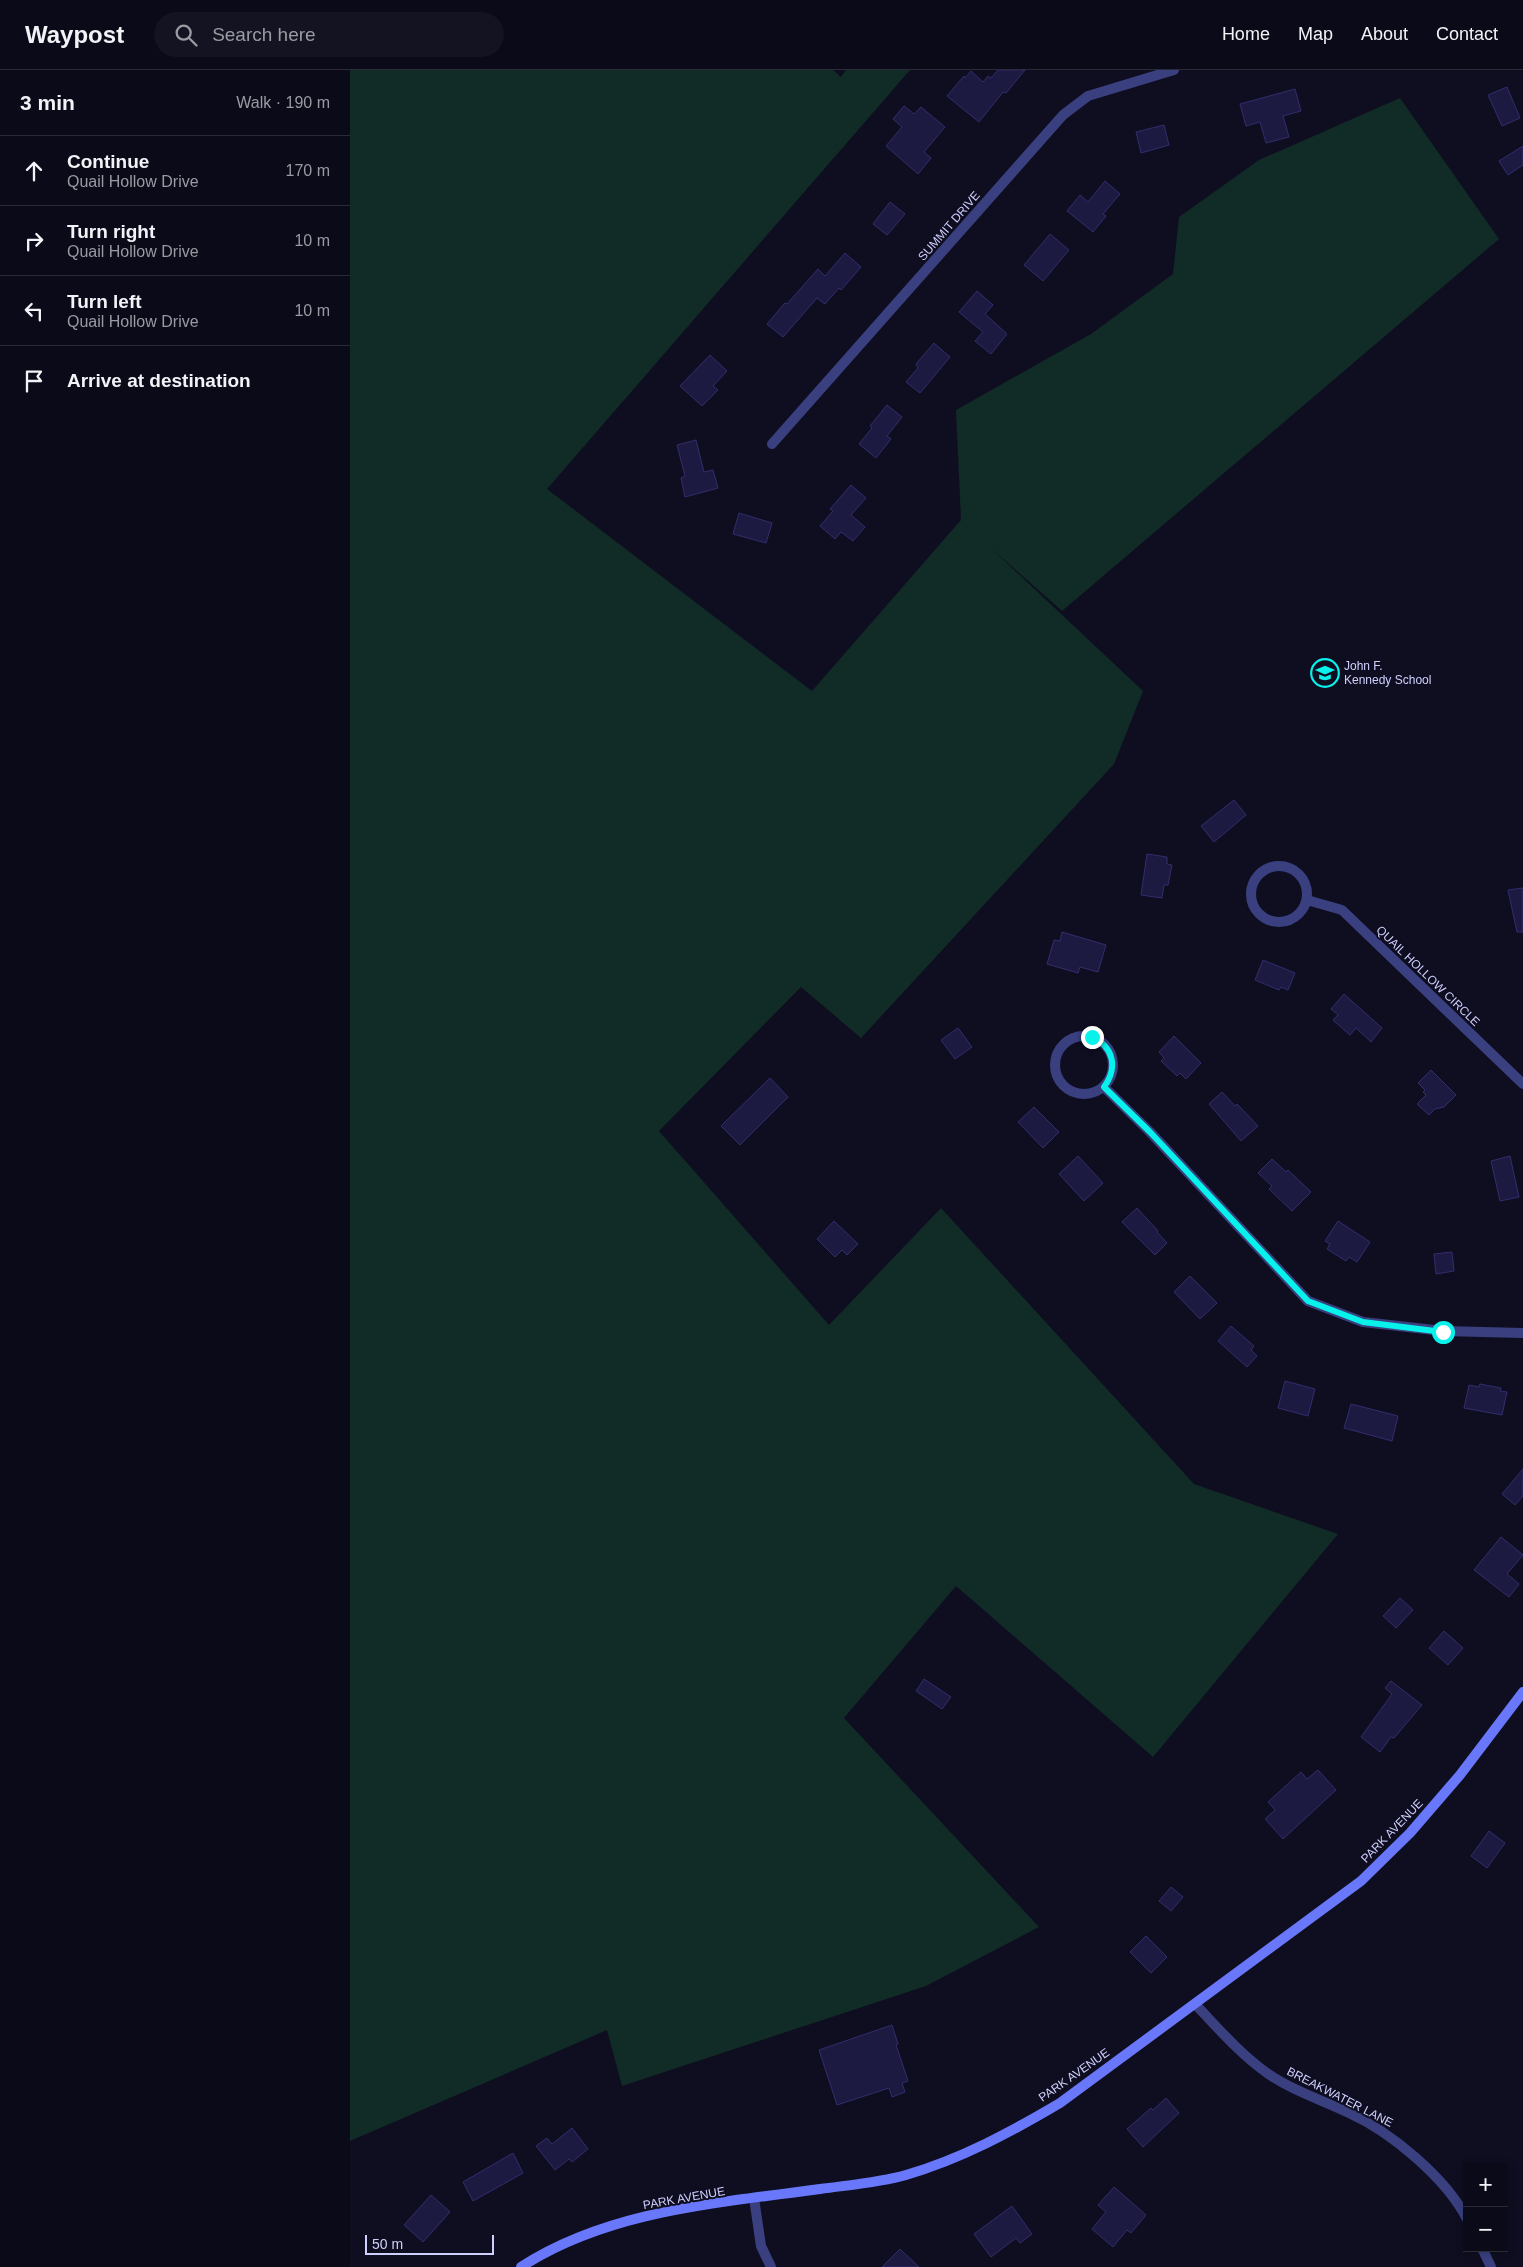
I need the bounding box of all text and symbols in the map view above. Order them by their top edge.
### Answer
search box [154,12,504,57]
text: Waypost [25,21,124,48]
icon: search [172,21,200,49]
text: Search here [212,24,316,45]
text: Home [1222,24,1270,44]
text: Map [1298,24,1333,44]
text: About [1361,24,1408,44]
text: Contact [1436,24,1498,44]
text: 3 min [20,91,75,114]
text: Walk · 190 m [236,94,330,111]
text: Continue [67,151,149,172]
icon: ahead [20,157,48,185]
text: 170 m [286,162,330,179]
text: Quail Hollow Drive [67,173,199,190]
street label: SUMMIT DRIVE [915,189,983,263]
text: Turn right [67,221,155,242]
icon: right [20,227,48,255]
text: 10 m [294,232,330,249]
text: Quail Hollow Drive [67,243,199,260]
text: Turn left [67,291,142,312]
icon: left [20,297,48,325]
text: 10 m [294,302,330,319]
text: Quail Hollow Drive [67,313,199,330]
icon: arrive [20,367,48,395]
text: Arrive at destination [67,370,251,391]
school or university icon: John F. Kennedy School [1310,658,1340,688]
place label: John F. Kennedy School [1344,659,1431,687]
street label: QUAIL HOLLOW CIRCLE [1373,923,1483,1029]
route end [1081,1026,1104,1049]
route start [1432,1321,1455,1344]
street label: PARK AVENUE [1358,1796,1426,1866]
street label: PARK AVENUE [1036,2045,1112,2105]
street label: BREAKWATER LANE [1285,2064,1395,2130]
map controls [1463,2162,1508,2252]
button: + [1463,2162,1508,2207]
street label: PARK AVENUE [642,2184,726,2212]
button: − [1463,2207,1508,2252]
scale bar [365,2232,494,2255]
text: 50 m [372,2236,403,2252]

